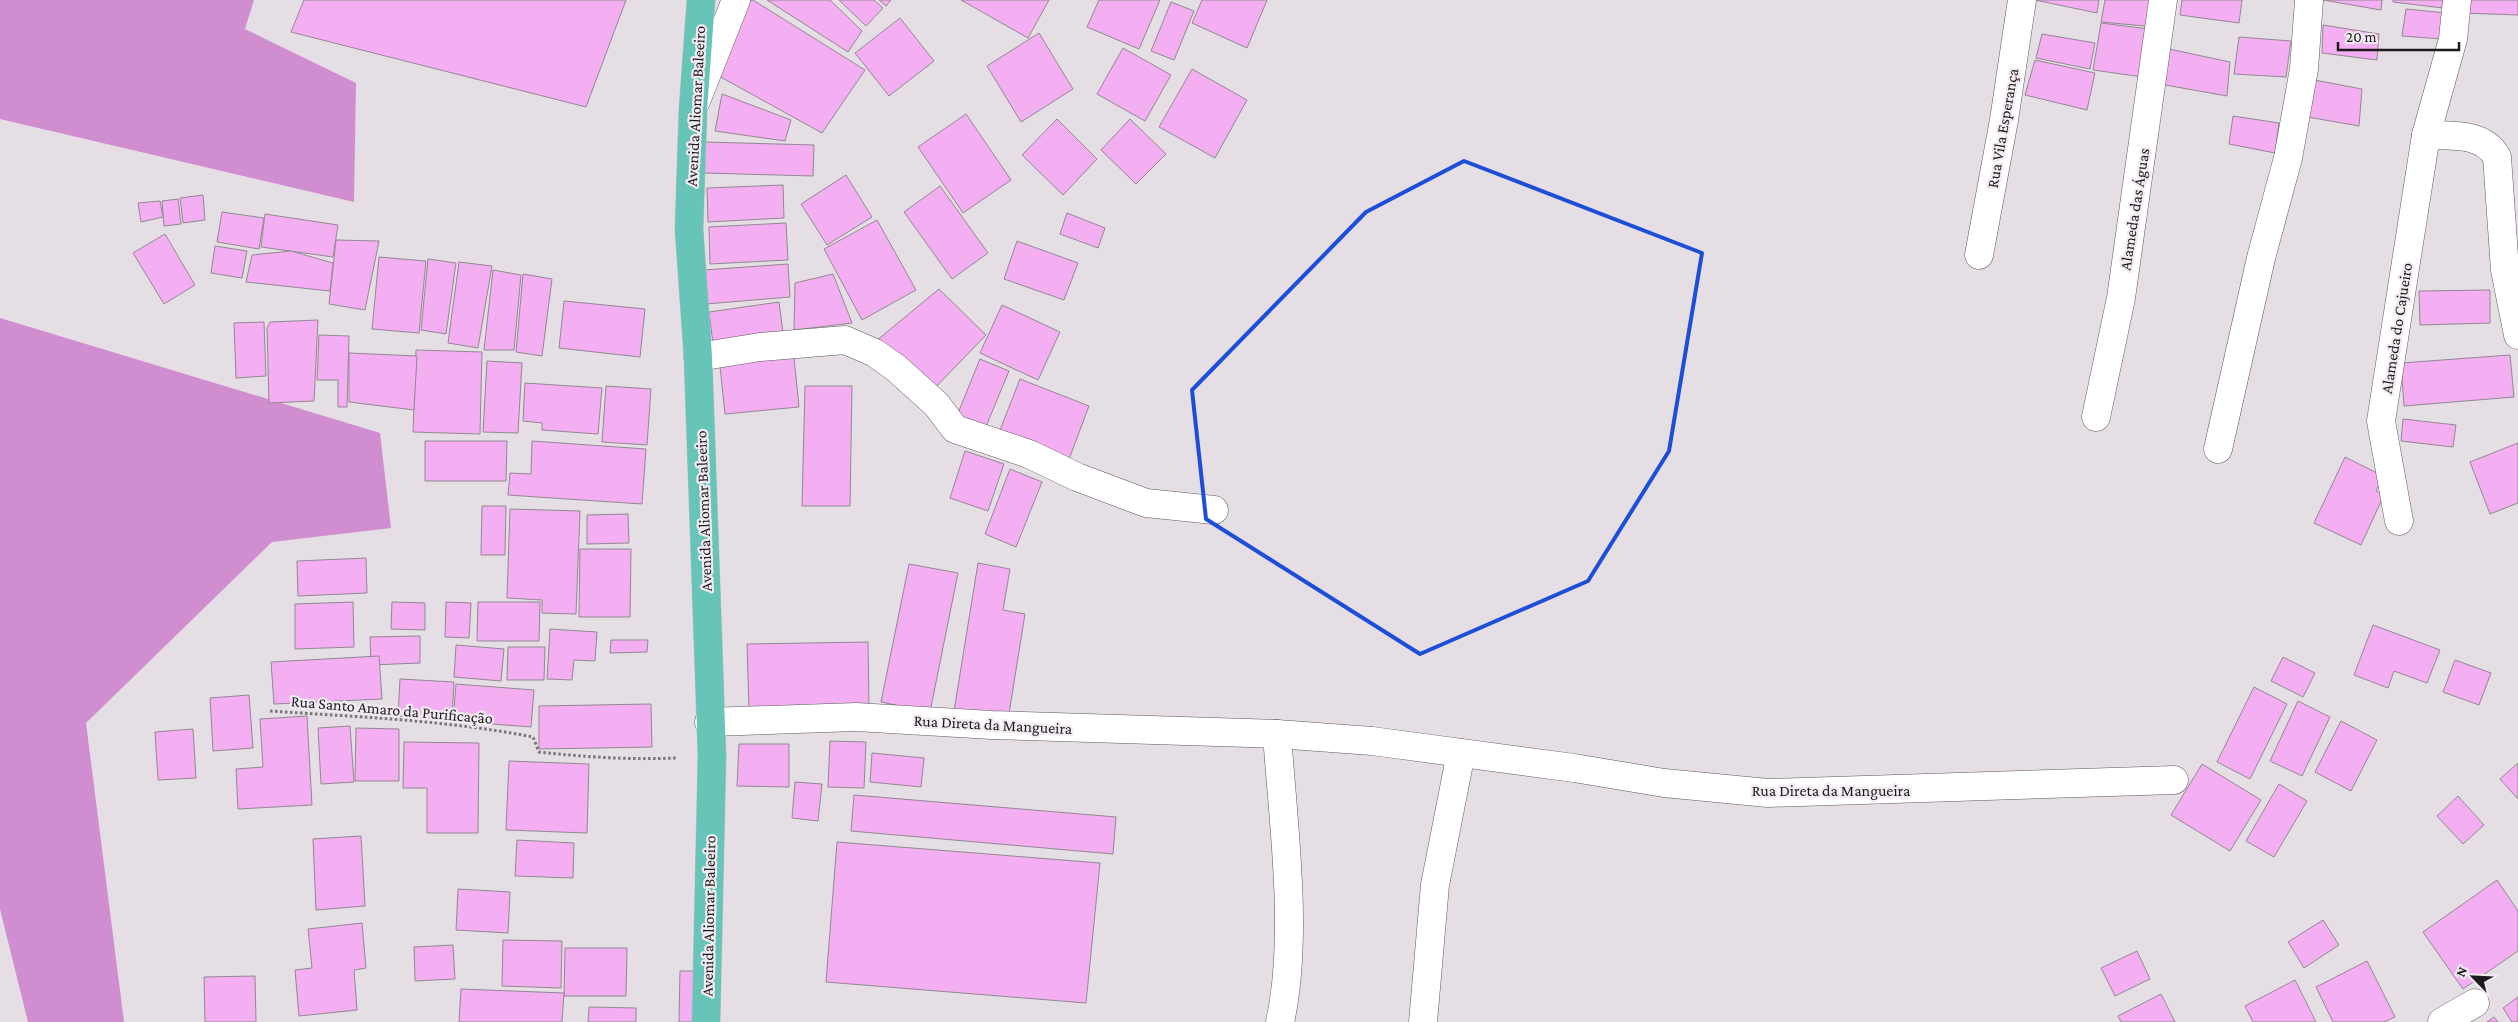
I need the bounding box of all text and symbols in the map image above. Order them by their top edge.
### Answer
scale bar [2338,20,2459,52]
street label: Avenida Aliomar Baleeiro [683,25,708,187]
text: 20 m [2346,29,2377,45]
street label: Rua Vila Esperança [1984,66,2022,189]
street label: Alameda das Águas [2116,147,2154,272]
street label: Alameda do Cajueiro [2378,261,2416,395]
street label: Avenida Aliomar Baleeiro [692,430,715,592]
street label: Rua Santo Amaro da Purificação [290,692,494,728]
street label: Rua Direta da Mangueira [913,712,1073,738]
street label: Rua Direta da Mangueira [1752,782,1911,800]
street label: Avenida Aliomar Baleeiro [699,835,718,997]
north arrow [2448,952,2498,1002]
text: N [2452,964,2471,979]

